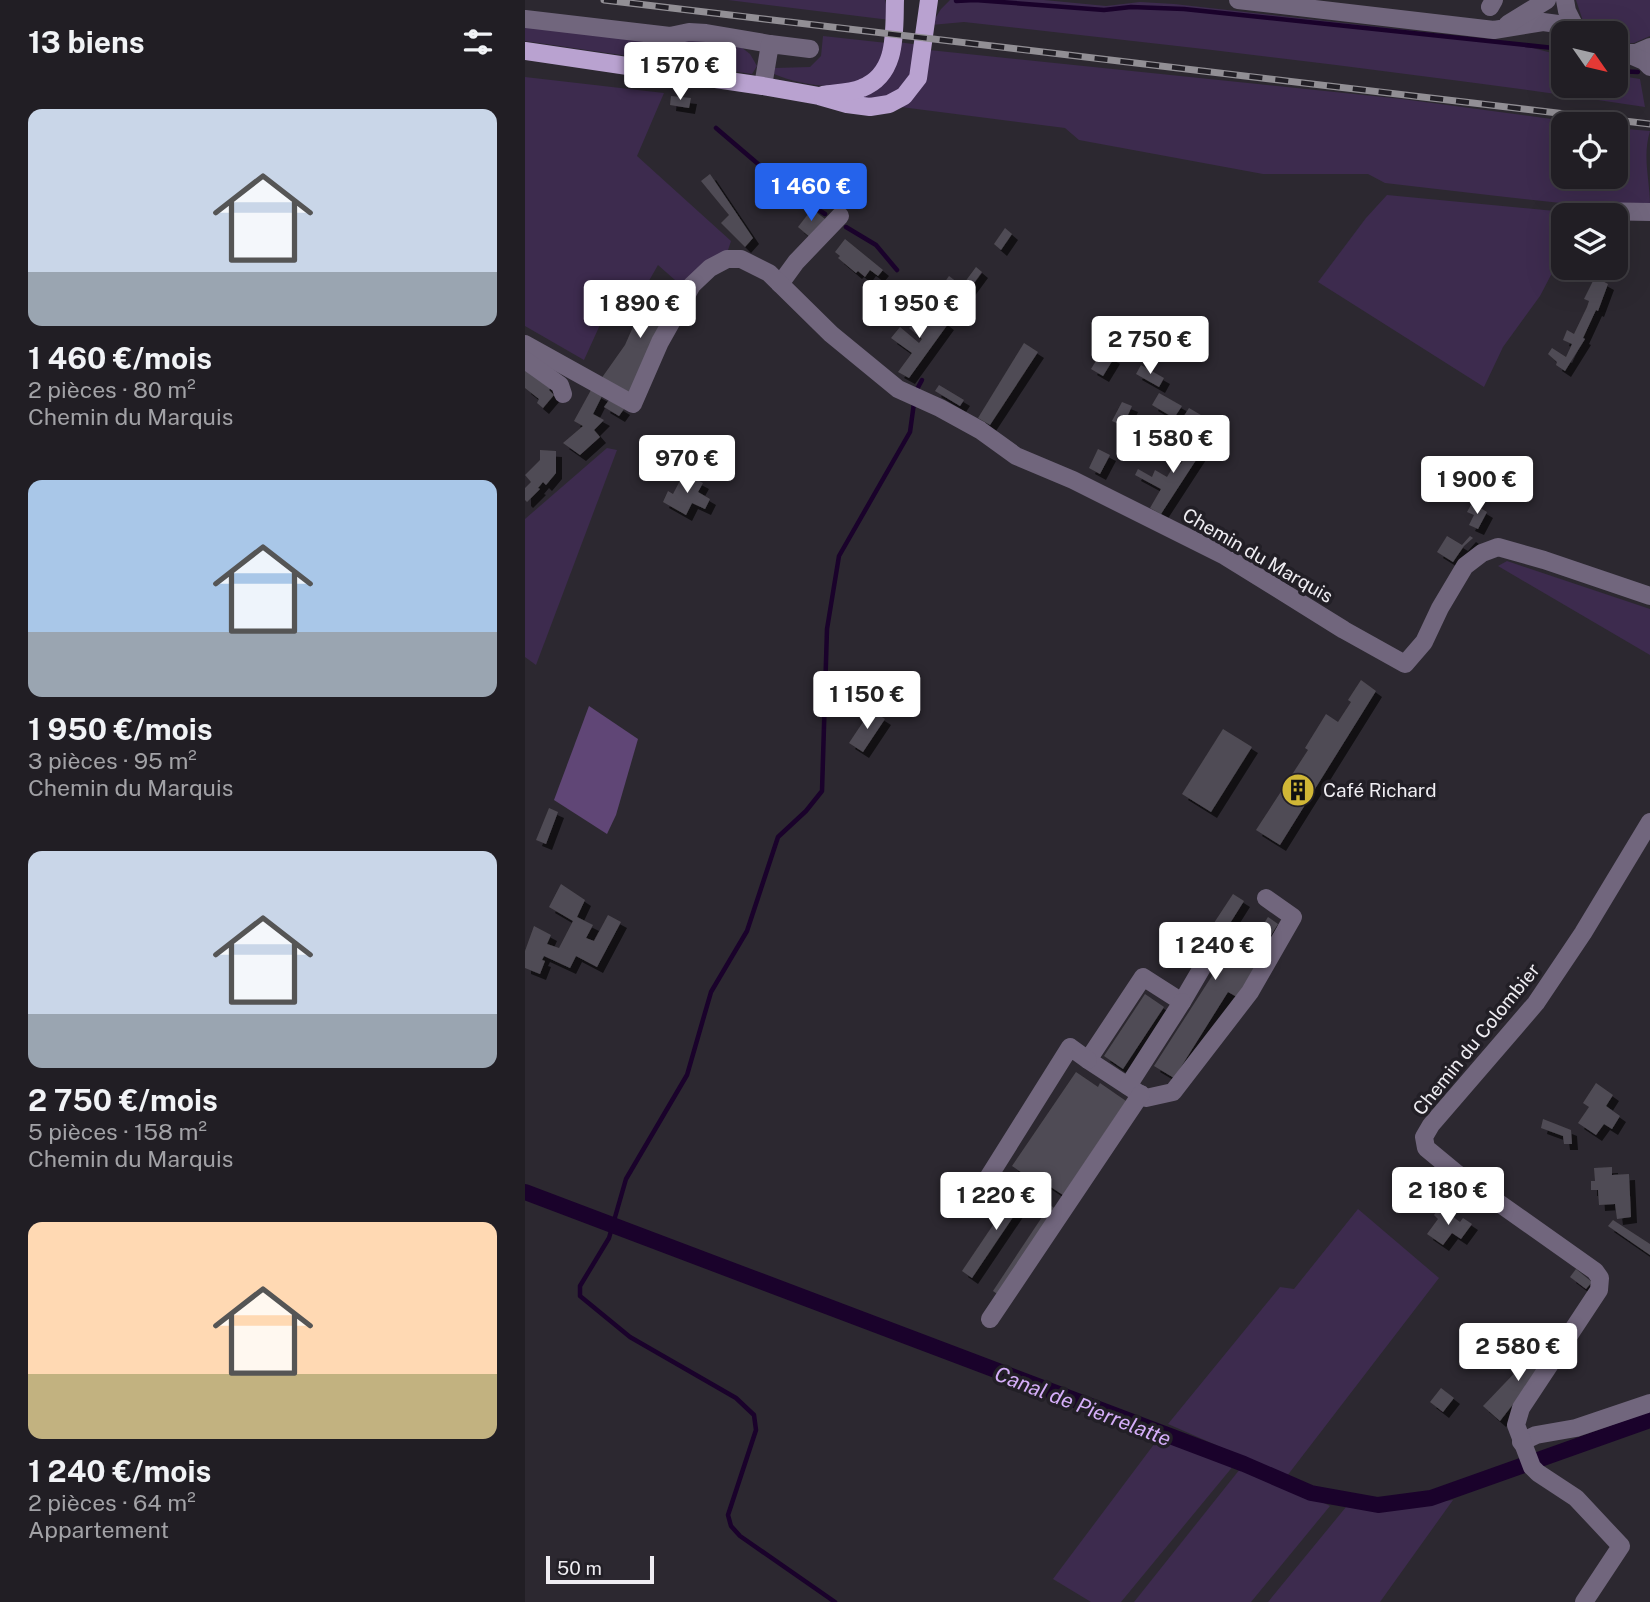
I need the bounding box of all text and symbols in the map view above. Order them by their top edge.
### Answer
north arrow [1551,21,1627,98]
map controls [1551,21,1628,280]
icon: filters [459,23,497,61]
text: 13 biens [28,24,145,60]
pin: 1 570 € [615,42,745,102]
text: 1 570 € [640,51,720,78]
button: locate [1551,112,1628,189]
icon: home [200,155,326,281]
pin: 1 460 € [746,164,876,223]
text: 1 460 € [771,172,851,199]
button: layers [1551,203,1628,280]
pin: 1 890 € [575,280,705,340]
pin: 1 950 € [854,280,984,340]
text: 1 890 € [600,289,680,316]
text: 1 950 € [879,289,959,316]
pin: 2 750 € [1085,316,1215,376]
text: 2 750 € [1108,325,1192,352]
text: 1 460 €/mois [28,340,212,376]
text: 2 pièces · 80 m² [28,376,196,403]
text: Chemin du Marquis [28,403,233,430]
pin: 1 580 € [1108,416,1238,475]
text: 1 580 € [1133,424,1213,451]
pin: 970 € [638,435,736,495]
text: 970 € [655,444,719,471]
pin: 1 900 € [1412,456,1542,516]
text: 1 900 € [1437,465,1517,492]
street label: Chemin du Marquis [1179,503,1337,607]
icon: home [200,526,326,652]
pin: 1 150 € [802,672,932,731]
text: 1 150 € [829,680,905,707]
text: 1 950 €/mois [28,711,213,747]
text: 3 pièces · 95 m² [28,747,197,774]
building icon: Café Richard [1279,771,1317,809]
text: Chemin du Marquis [28,774,233,801]
place label: Café Richard [1323,779,1436,801]
icon: home [200,897,326,1023]
pin: 1 240 € [1150,922,1280,982]
text: 1 240 € [1175,931,1255,958]
street label: Chemin du Colombier [1408,959,1544,1119]
text: 2 750 €/mois [28,1082,218,1118]
text: 5 pièces · 158 m² [28,1118,207,1145]
text: Chemin du Marquis [28,1145,233,1172]
pin: 2 180 € [1383,1168,1513,1227]
pin: 1 220 € [931,1172,1061,1232]
text: 2 180 € [1408,1176,1488,1203]
text: 1 220 € [956,1181,1036,1208]
icon: home [200,1268,326,1394]
pin: 2 580 € [1453,1324,1583,1383]
text: 2 580 € [1475,1332,1561,1359]
water label: Canal de Pierrelatte [991,1361,1175,1451]
text: 1 240 €/mois [28,1453,211,1489]
text: 2 pièces · 64 m² [28,1489,196,1516]
text: Appartement [28,1516,169,1543]
scale bar [546,1553,655,1585]
text: 50 m [557,1557,602,1579]

